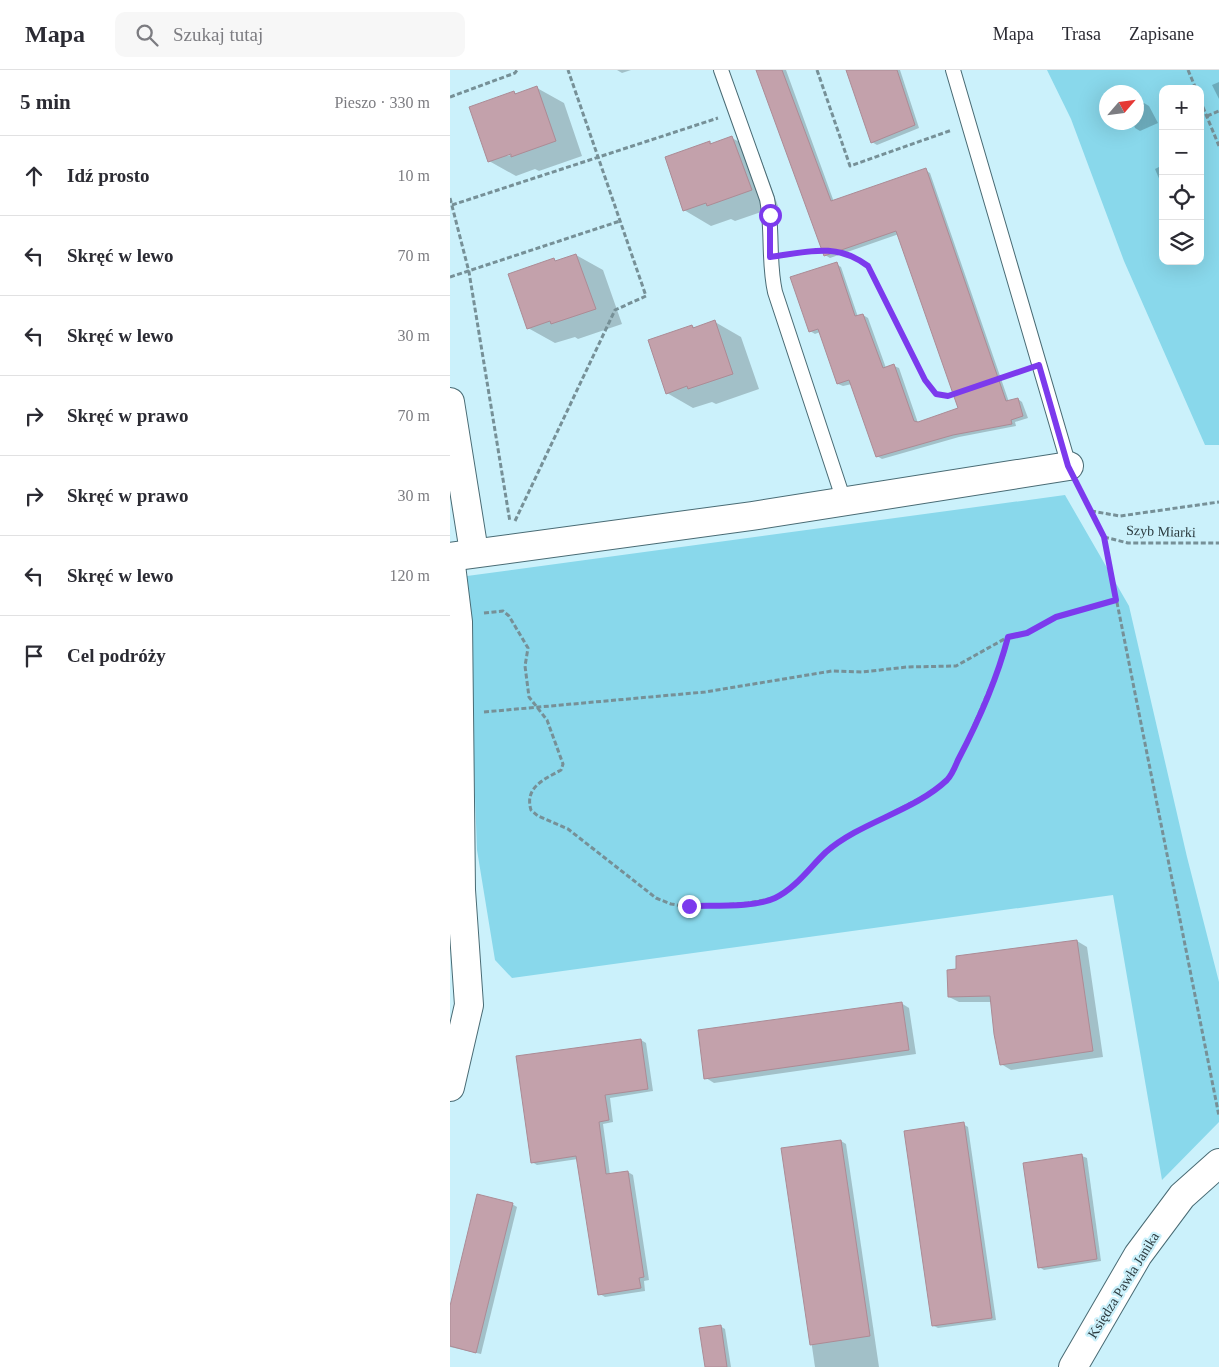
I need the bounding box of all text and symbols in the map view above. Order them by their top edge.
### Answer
search box [115,12,465,57]
text: Mapa [25,21,85,47]
icon: search [133,21,161,49]
text: Szukaj tutaj [173,24,263,45]
text: Mapa [993,24,1034,44]
text: Trasa [1062,24,1101,44]
text: Zapisane [1129,24,1194,44]
north arrow [1099,85,1144,130]
map controls [1159,85,1204,265]
button: + [1159,85,1204,130]
text: 5 min [20,90,71,114]
text: Pieszo · 330 m [334,94,430,111]
button: − [1159,130,1204,175]
icon: ahead [20,162,48,190]
text: Idź prosto [67,165,150,186]
text: 10 m [398,167,430,184]
button: locate [1159,175,1204,220]
route start [759,204,782,227]
button: layers [1159,220,1204,265]
icon: left [20,242,48,270]
text: Skręć w lewo [67,245,174,266]
text: 70 m [398,247,430,264]
icon: left [20,322,48,350]
text: Skręć w lewo [67,325,174,346]
text: 30 m [398,327,430,344]
icon: right [20,402,48,430]
text: Skręć w prawo [67,405,188,426]
text: 70 m [398,407,430,424]
icon: right [20,482,48,510]
text: Skręć w prawo [67,485,188,506]
text: 30 m [398,487,430,504]
street label: Szyb Miarki [1126,523,1196,540]
icon: left [20,562,48,590]
text: Skręć w lewo [67,565,174,586]
text: 120 m [390,567,430,584]
icon: arrive [20,642,48,670]
text: Cel podróży [67,645,166,666]
route end [678,895,701,918]
street label: Księdza Pawła Janika [1085,1229,1163,1341]

